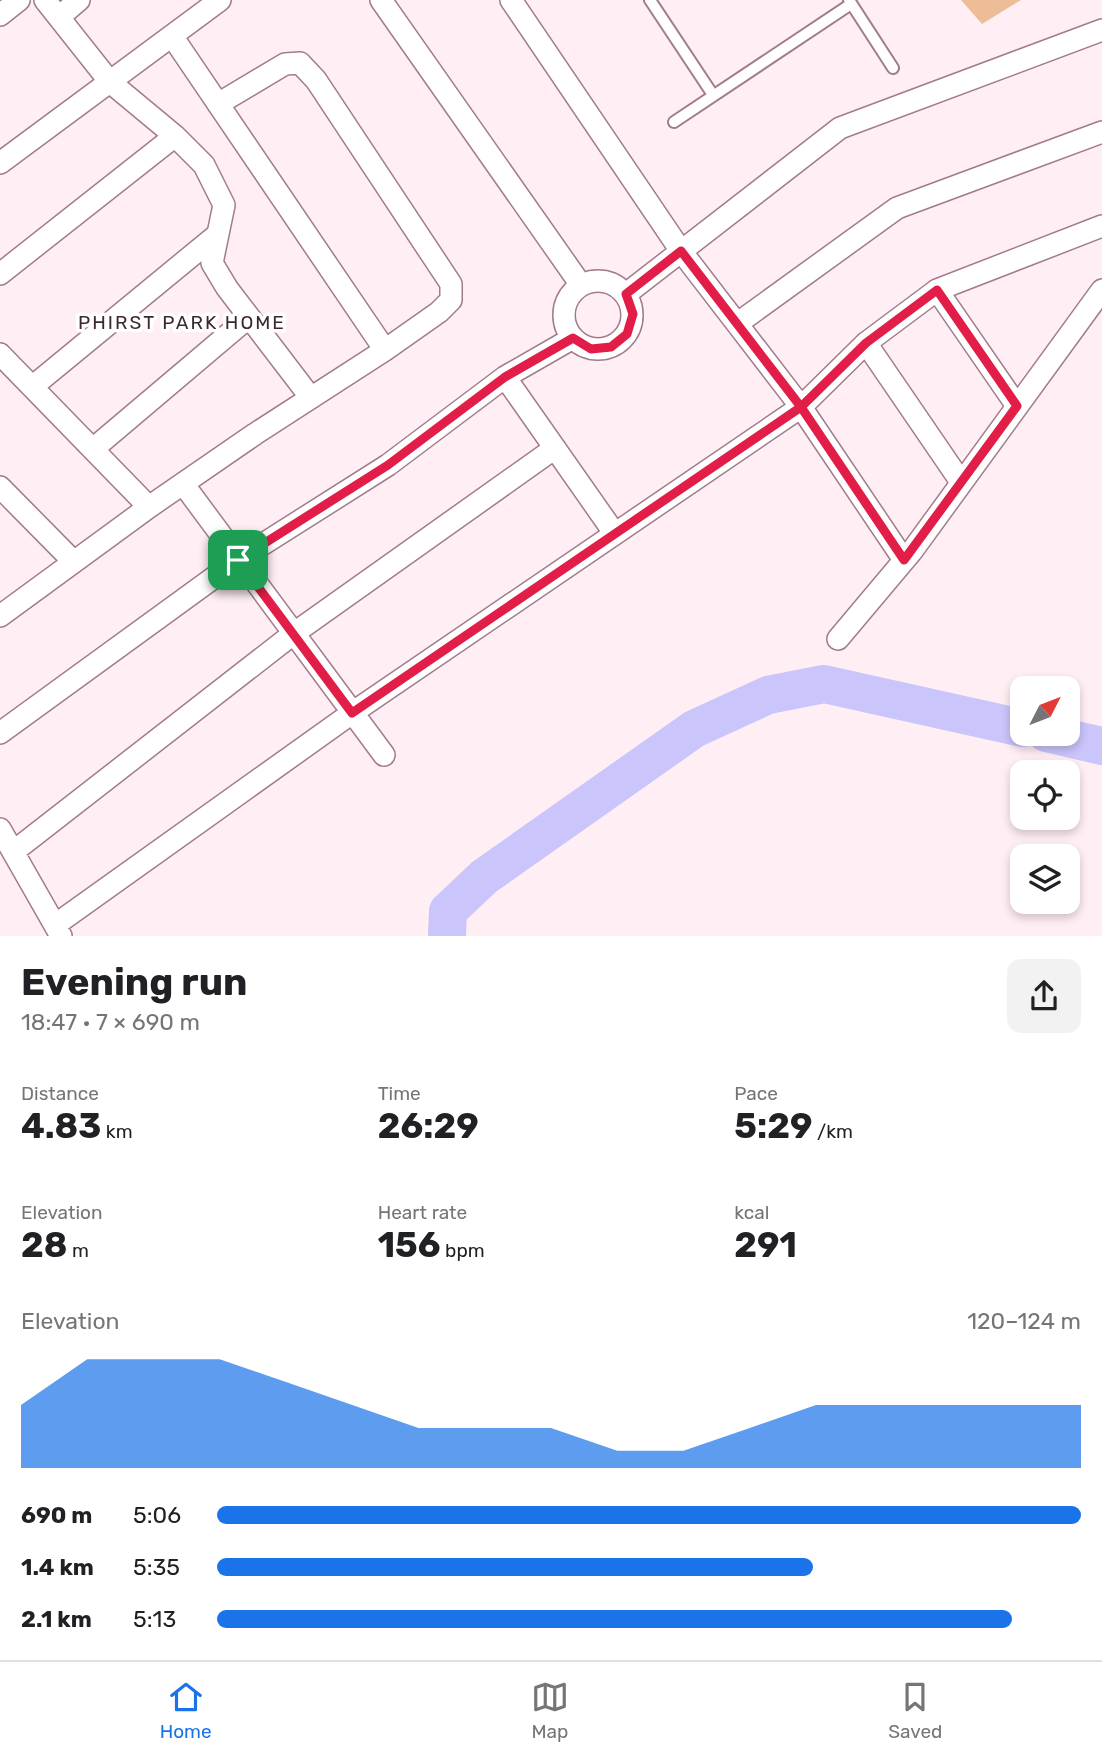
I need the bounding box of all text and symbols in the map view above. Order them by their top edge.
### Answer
district label: PHIRST PARK HOME [78,311,286,334]
pin [208,530,268,590]
icon: arrive [219,541,257,579]
north arrow [1010,676,1080,746]
map controls [1010,676,1080,914]
button: locate [1010,760,1080,830]
button: layers [1010,844,1080,914]
text: Evening run [21,959,247,1005]
button: share [1007,959,1081,1033]
text: 18:47 · 7 × 690 m [21,1008,200,1036]
text: Distance [21,1082,99,1105]
text: Time [378,1082,421,1105]
text: Pace [734,1082,778,1105]
text: 4.83 [21,1105,101,1147]
text: 26:29 [378,1105,479,1147]
text: 5:29 [734,1105,812,1147]
text: km [101,1120,133,1143]
text: /km [812,1120,853,1143]
text: Elevation [21,1201,102,1224]
text: Heart rate [378,1201,467,1224]
text: kcal [734,1201,769,1224]
text: 28 [21,1224,67,1266]
text: 156 [378,1224,440,1266]
text: 291 [734,1224,797,1266]
text: m [67,1239,89,1262]
text: bpm [440,1239,485,1262]
text: Elevation [21,1307,120,1335]
text: 120–124 m [967,1307,1081,1335]
text: 690 m [21,1501,92,1529]
text: 5:06 [133,1501,181,1529]
text: 1.4 km [21,1553,94,1581]
text: 5:35 [133,1553,180,1581]
text: 2.1 km [21,1605,92,1633]
text: 5:13 [133,1605,176,1633]
tab: Home [160,1678,212,1743]
tab: Map [531,1678,569,1743]
tab: Saved [888,1678,942,1743]

